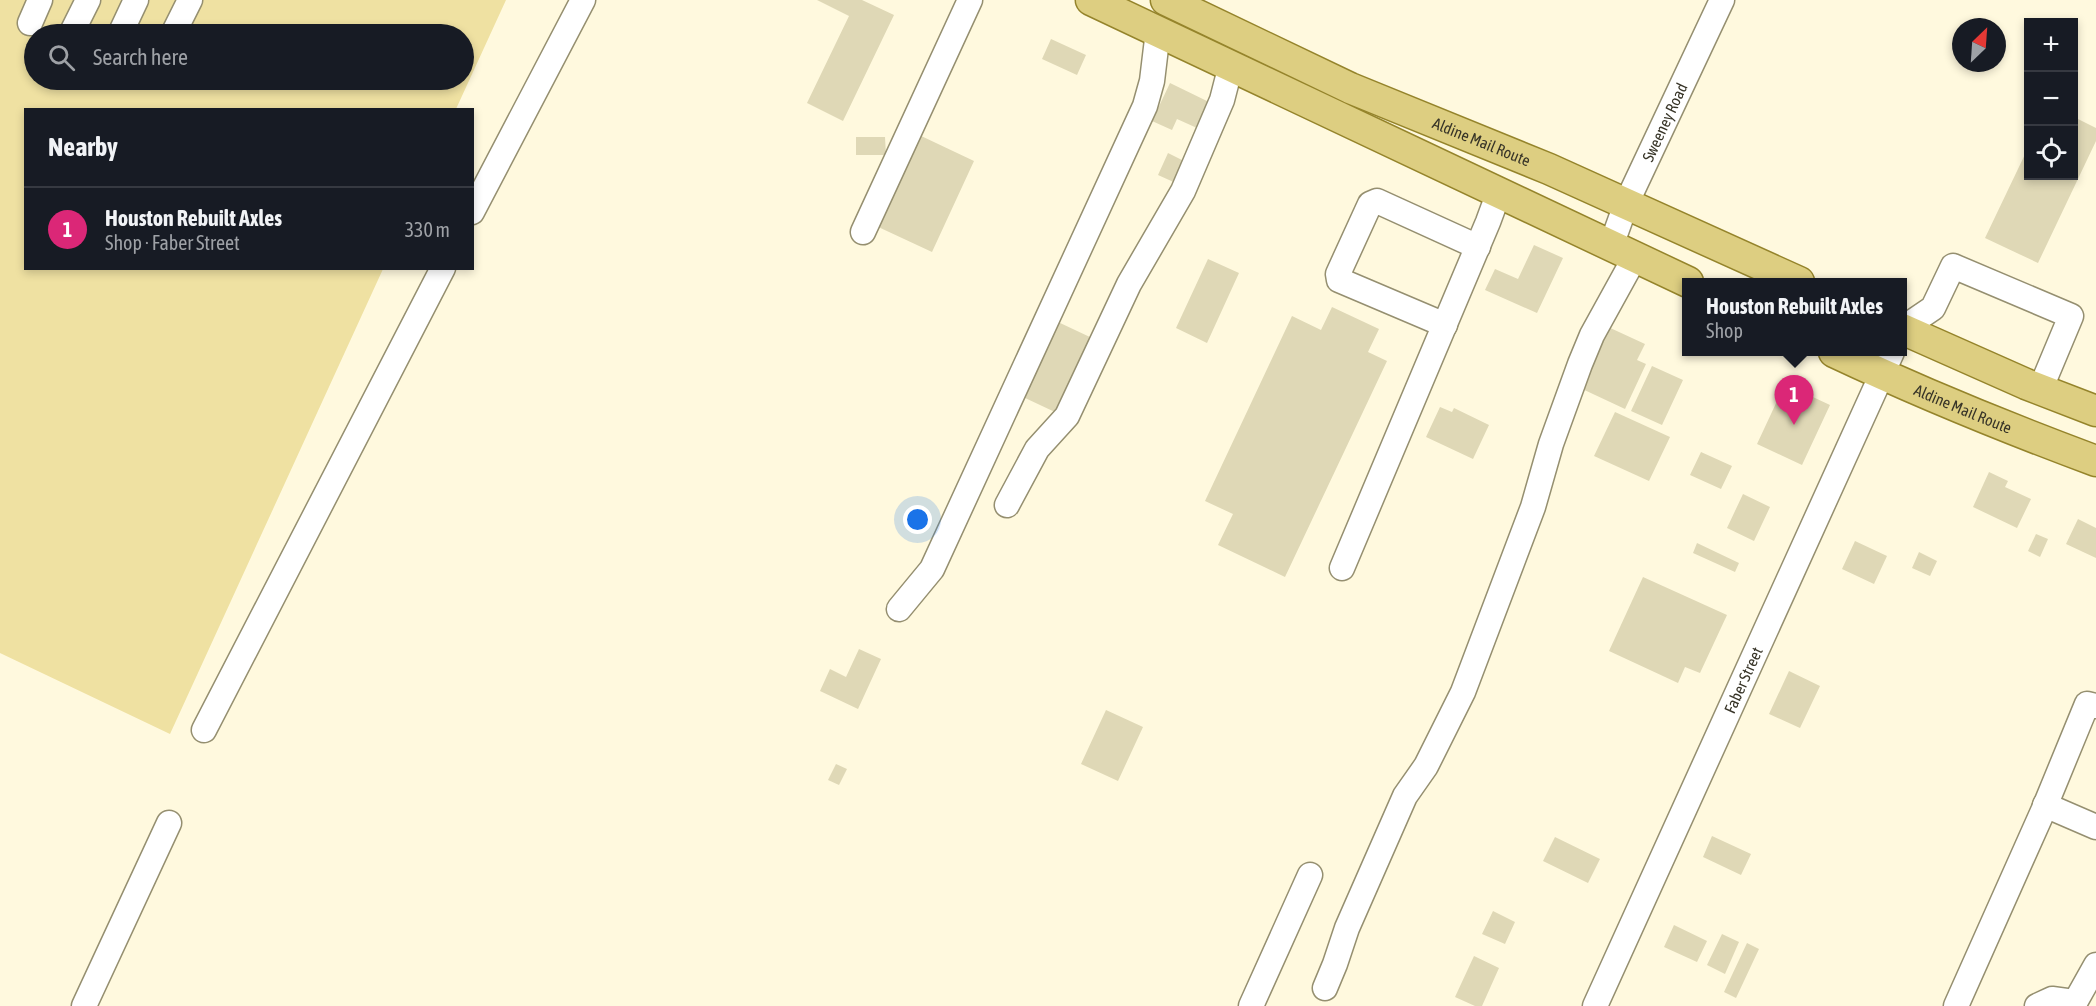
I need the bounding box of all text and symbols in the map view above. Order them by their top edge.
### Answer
north arrow [1952,18,2006,72]
map controls [2024,18,2078,180]
button: + [2024,18,2078,72]
search box [24,24,474,90]
icon: search [45,41,78,74]
text: Search here [93,44,188,70]
button: − [2024,72,2078,126]
street label: Sweeney Road [1638,80,1691,164]
street label: Aldine Mail Route [1430,114,1533,169]
button: locate [2024,126,2078,180]
text: Nearby [48,132,118,162]
text: Houston Rebuilt Axles [105,205,282,231]
text: 1 [63,218,72,241]
text: 330 m [405,218,450,241]
text: Shop · Faber Street [105,231,240,254]
popup [1682,278,1907,356]
text: Houston Rebuilt Axles [1706,293,1883,319]
text: Shop [1706,319,1743,342]
pin: 1 [1774,376,1814,425]
street label: Aldine Mail Route [1912,380,2014,437]
your location [903,505,932,534]
street label: Faber Street [1720,644,1766,716]

